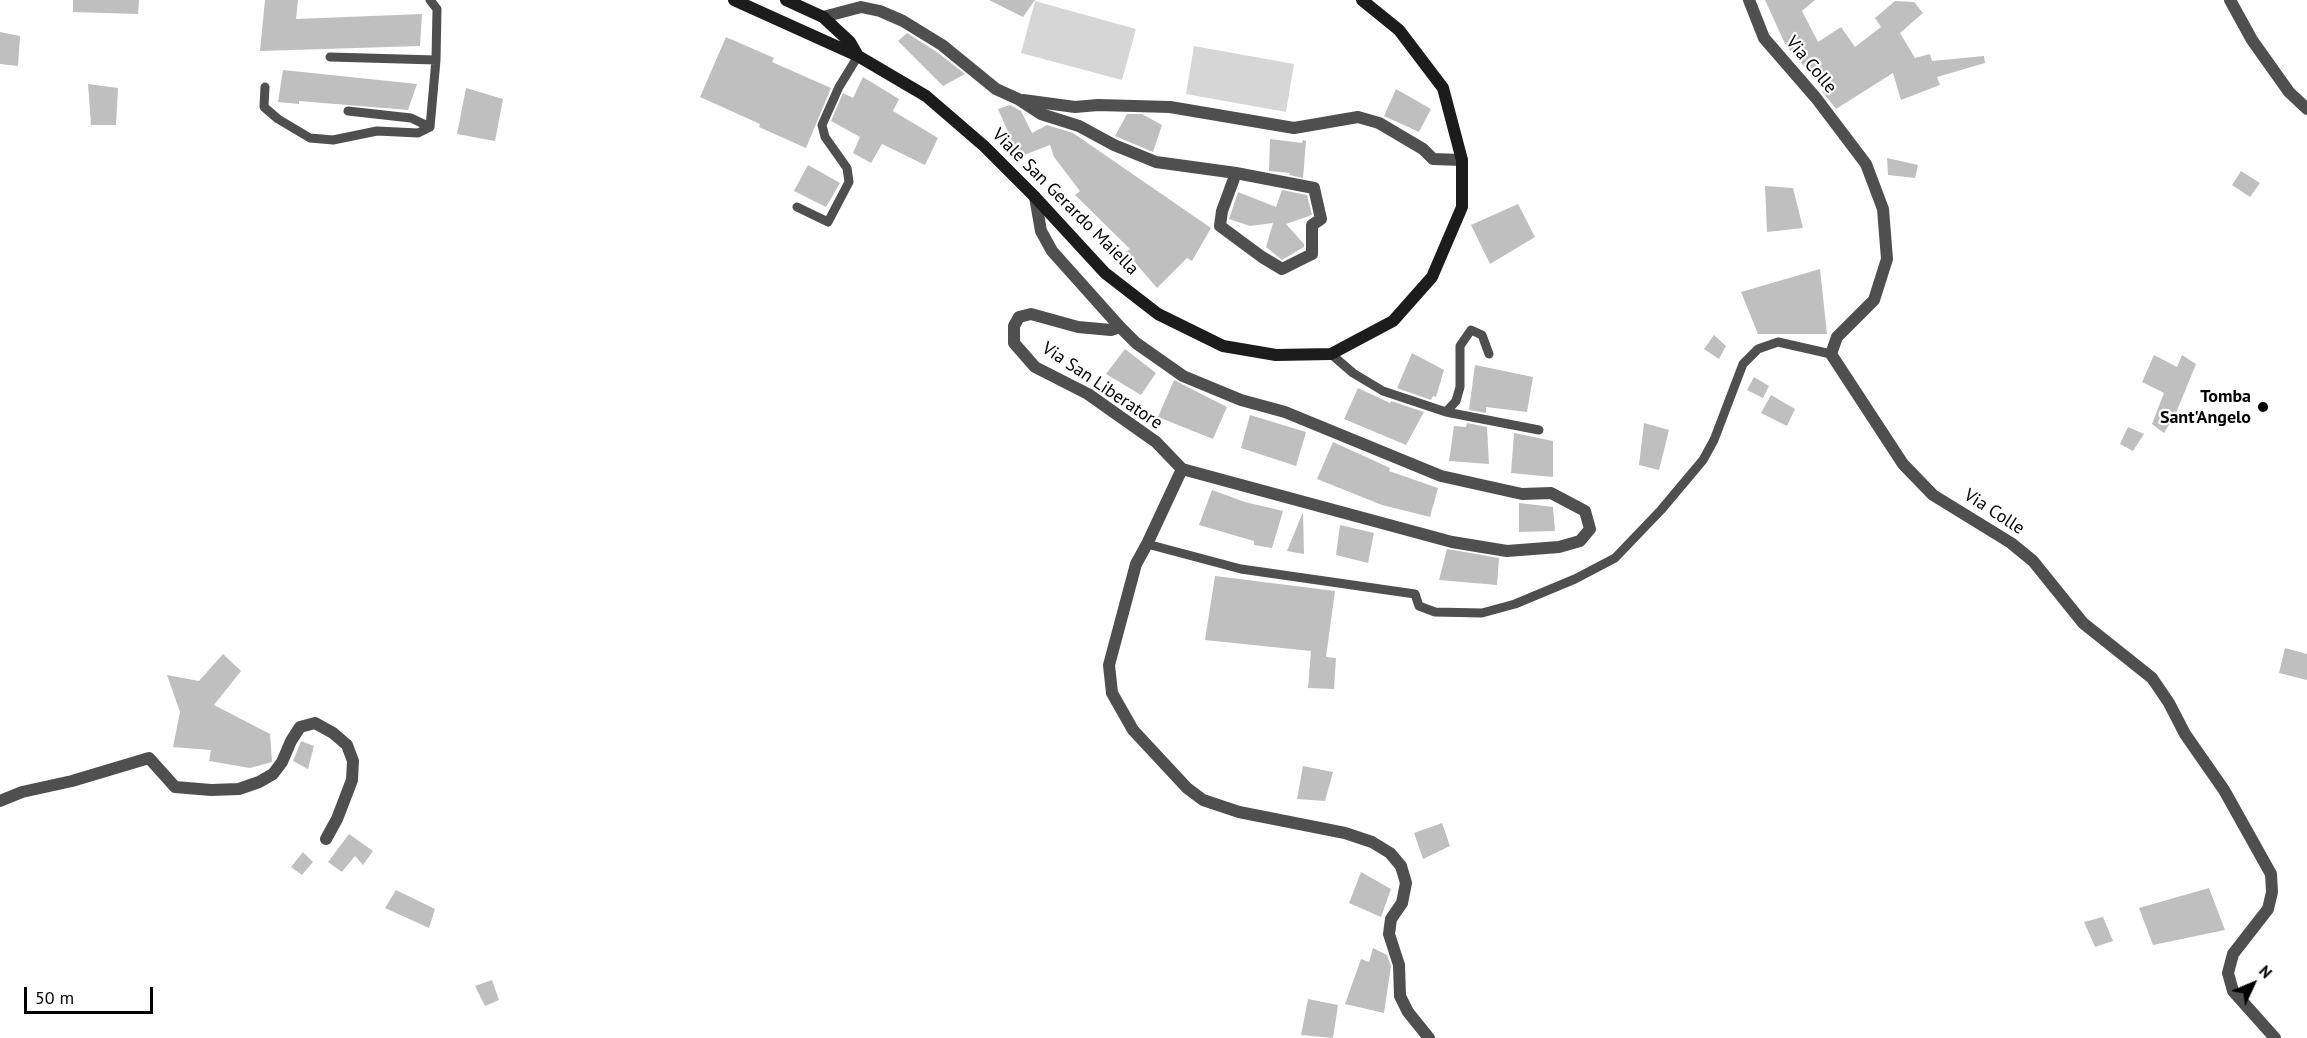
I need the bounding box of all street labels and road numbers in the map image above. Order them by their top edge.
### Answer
street label: Via Colle [1781,32,1841,98]
street label: Viale San Gerardo Maiella [987,124,1143,280]
street label: Via San Liberatore [1038,338,1166,434]
street label: Via Colle [1960,484,2028,540]

